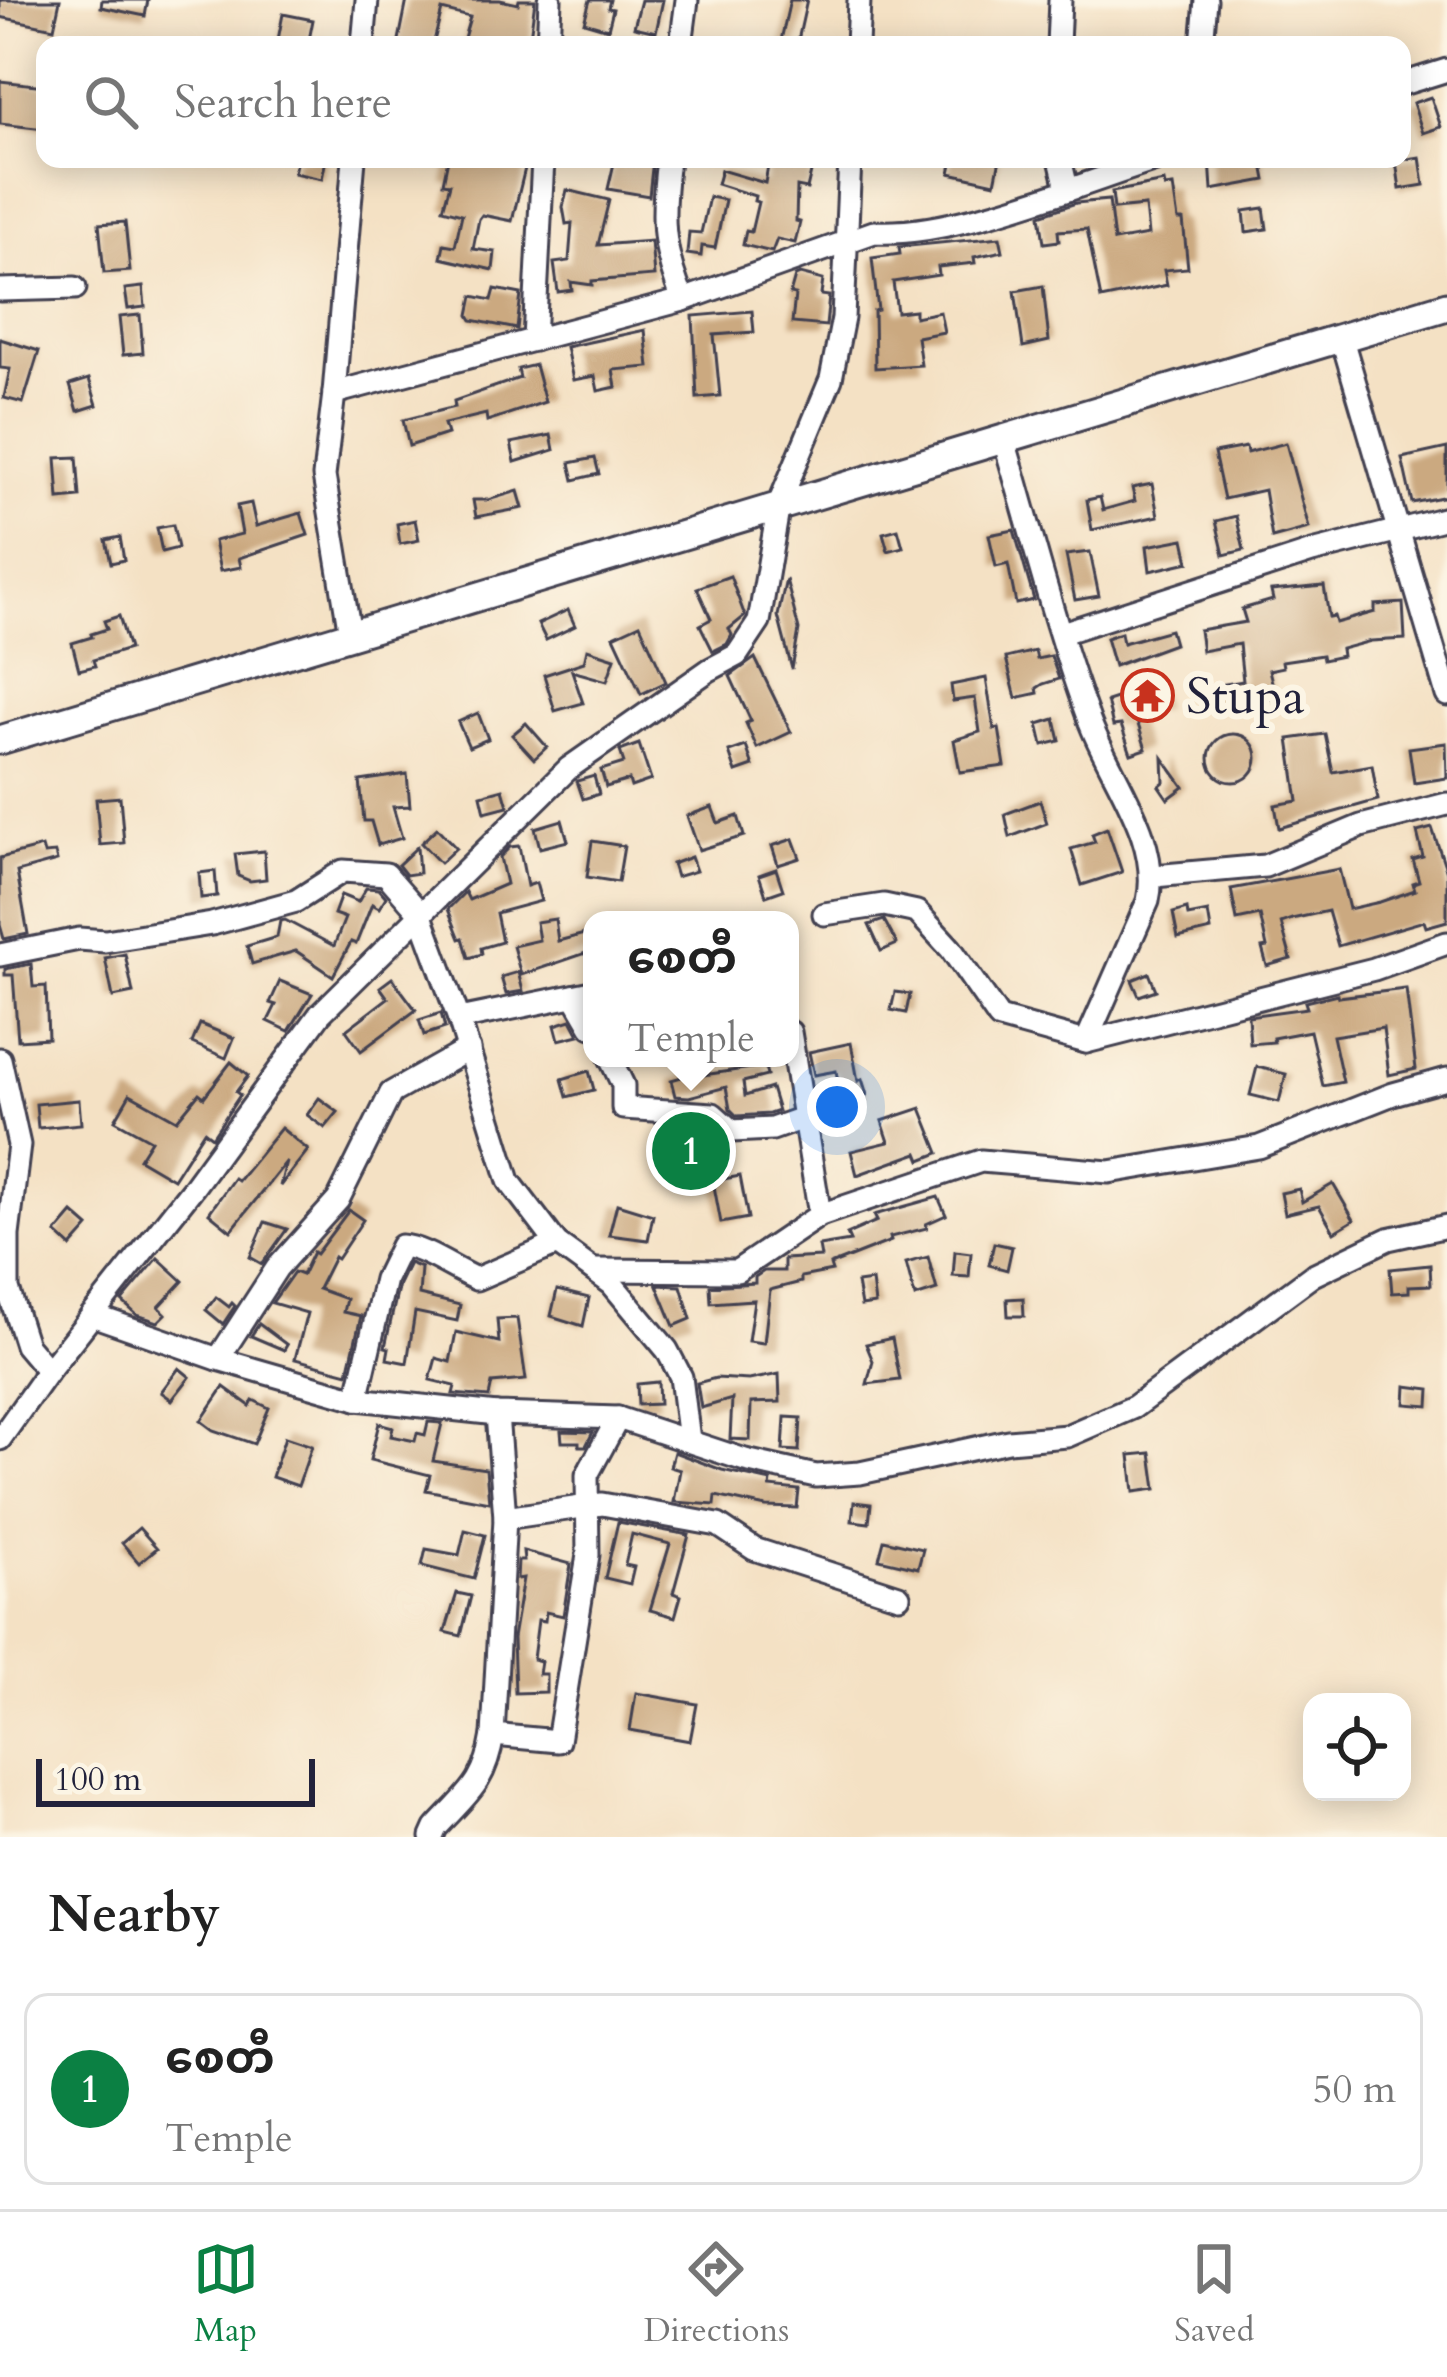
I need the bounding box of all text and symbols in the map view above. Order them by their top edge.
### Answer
search box [36,36,1411,168]
icon: search [78,69,144,135]
text: Search here [174,72,392,133]
place label: Stupa [1186,662,1305,732]
temple icon: Stupa [1119,667,1175,723]
popup [583,911,799,1067]
text: စေတီ [627,928,737,989]
text: Temple [627,1012,755,1065]
your location [807,1077,867,1137]
pin: 1 [652,1106,730,1196]
map controls [1303,1693,1411,1801]
button: locate [1303,1693,1411,1801]
scale bar [36,1753,315,1806]
text: 100 m [54,1757,141,1802]
text: Nearby [48,1880,220,1950]
text: စေတီ [165,2028,275,2089]
text: 1 [80,2063,100,2116]
text: 50 m [1313,2063,1396,2116]
text: Temple [165,2112,293,2165]
tab: Map [193,2236,259,2353]
tab: Directions [644,2236,789,2353]
tab: Saved [1174,2236,1254,2353]

